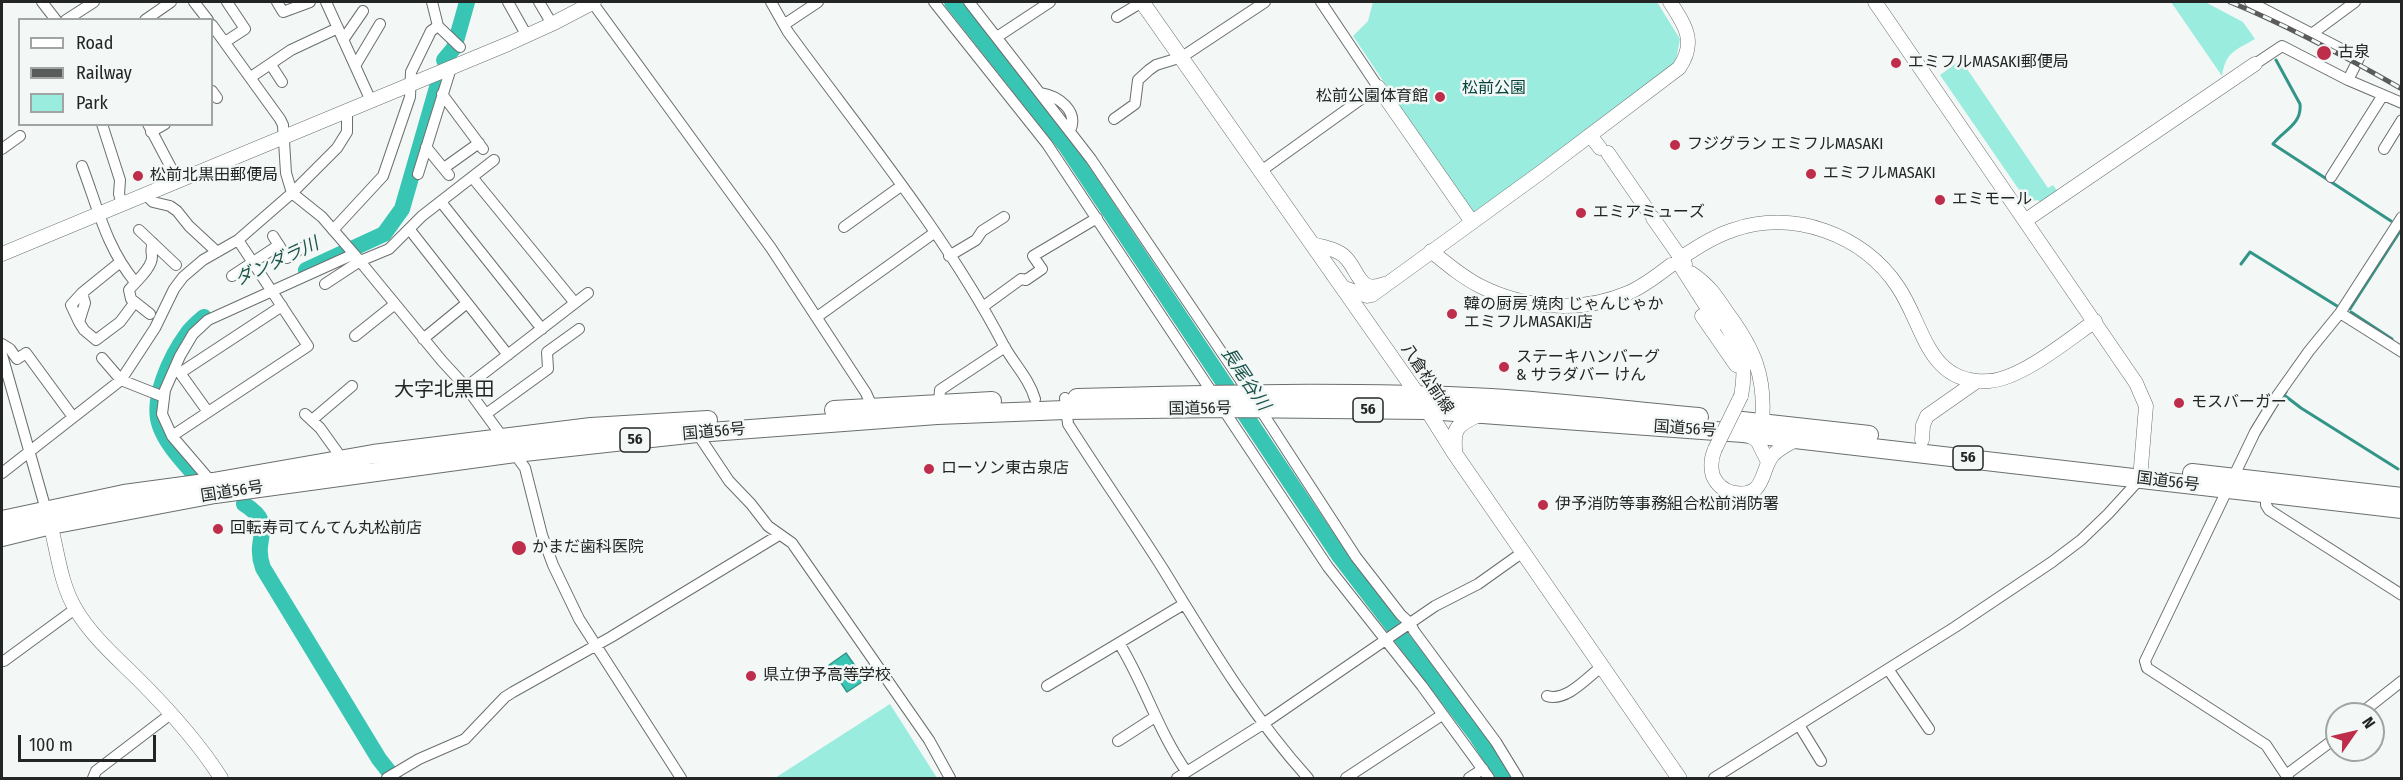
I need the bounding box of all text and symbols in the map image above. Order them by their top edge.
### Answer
legend [18,18,213,126]
text: Road [76,32,113,54]
place label: 古泉 [2338,43,2370,63]
marker: 古泉 [2315,44,2333,62]
place label: エミフルMASAKI郵便局 [1908,53,2069,73]
marker: エミフルMASAKI郵便局 [1889,56,1903,70]
text: Railway [76,62,132,84]
park label: 松前公園 [1462,79,1526,99]
place label: 松前公園体育館 [1316,87,1428,107]
marker: 松前公園体育館 [1433,90,1447,104]
text: Park [76,92,108,114]
place label: フジグラン エミフルMASAKI [1687,135,1883,155]
marker: フジグラン エミフルMASAKI [1668,138,1682,152]
place label: エミフルMASAKI [1823,164,1936,184]
place label: 松前北黒田郵便局 [150,166,278,186]
marker: エミフルMASAKI [1804,167,1818,181]
marker: 松前北黒田郵便局 [131,169,145,183]
place label: エミモール [1952,190,2032,210]
marker: エミモール [1933,193,1947,207]
place label: エミアミューズ [1593,203,1705,223]
marker: エミアミューズ [1574,206,1588,220]
water label: ダンダラ川 [232,233,322,291]
place label: 韓の厨房 焼肉 じゃんじゃか エミフルMASAKI店 [1464,295,1664,333]
marker: 韓の厨房 焼肉 じゃんじゃか エミフルMASAKI店 [1445,307,1459,321]
street label: 八倉松前線 [1397,340,1457,418]
water label: 長尾谷川 [1216,343,1274,415]
place label: ステーキハンバーグ & サラダバー けん [1516,348,1660,386]
marker: ステーキハンバーグ & サラダバー けん [1497,360,1511,374]
district label: 大字北黒田 [394,378,494,402]
place label: モスバーガー [2191,393,2287,413]
marker: モスバーガー [2172,396,2186,410]
road number: 56 [1353,398,1383,422]
street label: 国道56号 [1168,399,1232,419]
street label: 国道56号 [1653,417,1717,441]
street label: 国道56号 [682,420,746,444]
road number: 56 [620,428,650,452]
road number: 56 [1953,446,1983,470]
place label: ローソン東古泉店 [941,459,1069,479]
marker: ローソン東古泉店 [922,462,936,476]
street label: 国道56号 [2135,469,2201,495]
street label: 国道56号 [199,478,265,506]
place label: 伊予消防等事務組合松前消防署 [1555,495,1779,515]
marker: 伊予消防等事務組合松前消防署 [1536,498,1550,512]
place label: 回転寿司てんてん丸松前店 [230,519,422,539]
marker: 回転寿司てんてん丸松前店 [211,522,225,536]
place label: かまだ歯科医院 [532,538,644,558]
marker: かまだ歯科医院 [510,539,528,557]
place label: 県立伊予高等学校 [763,666,891,686]
marker: 県立伊予高等学校 [744,669,758,683]
north arrow [2325,702,2385,762]
text: N [2358,713,2379,732]
scale bar [21,723,159,761]
text: 100 m [29,734,73,756]

